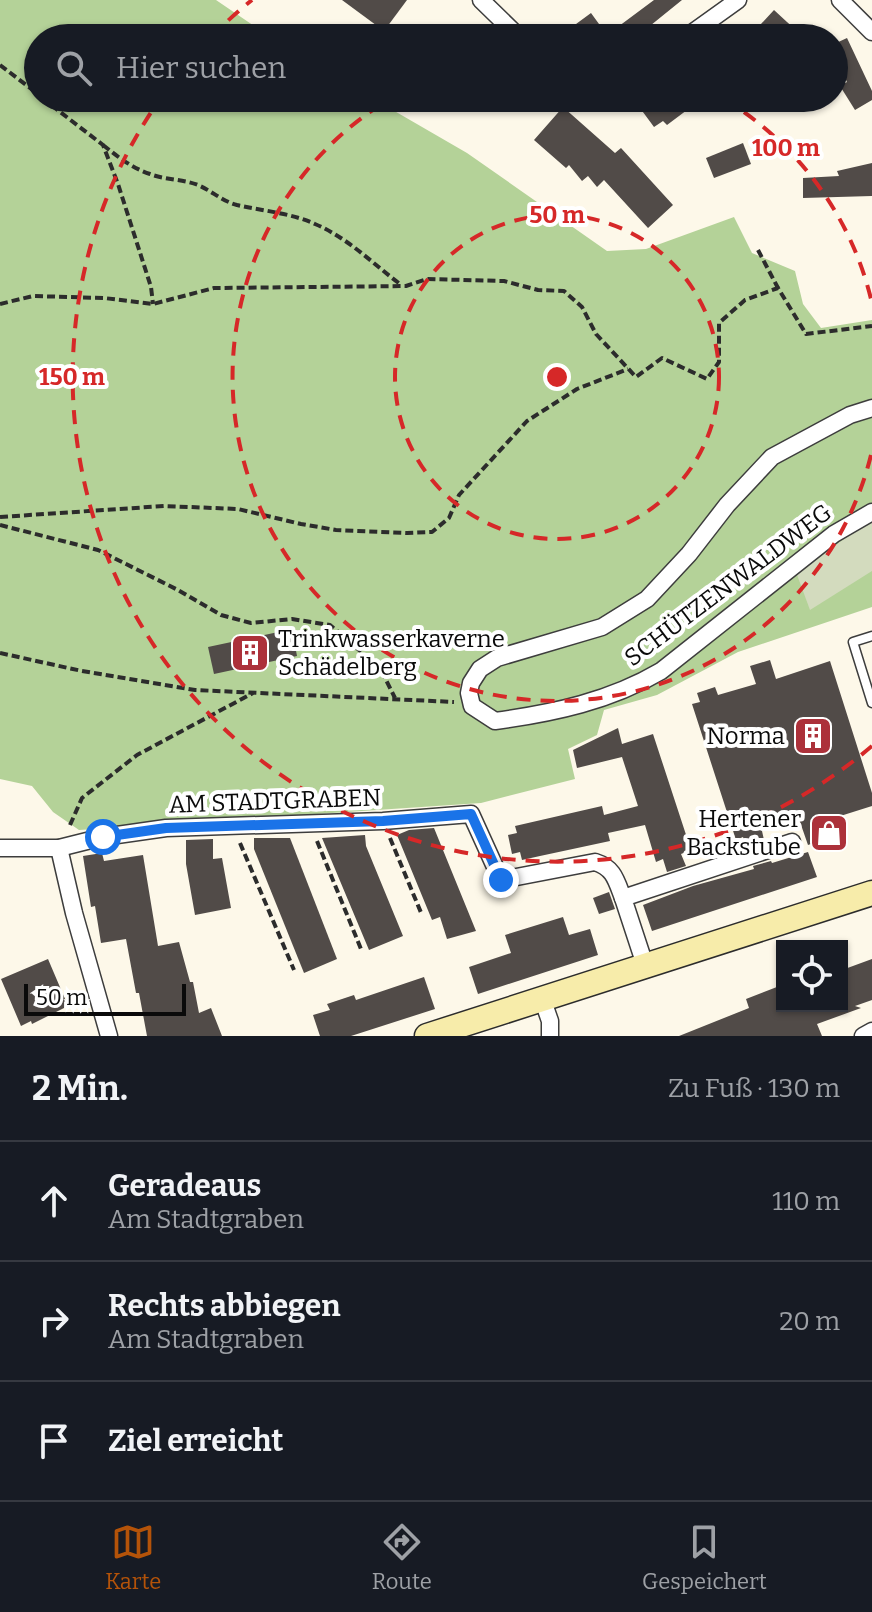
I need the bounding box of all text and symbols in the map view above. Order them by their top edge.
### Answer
search box [24,24,848,112]
icon: search [52,46,96,90]
text: Hier suchen [116,50,286,86]
text: 100 m [752,134,820,162]
text: 50 m [529,201,585,229]
text: 150 m [39,363,105,391]
centre of rings [543,363,571,391]
street label: SCHÜTZENWALDWEG [619,498,837,672]
place label: Trinkwasserkaverne Schädelberg [278,625,505,681]
building icon: Trinkwasserkaverne Schädelberg [229,632,271,674]
building icon: Norma [792,715,834,757]
place label: Norma [706,722,785,750]
street label: AM STADTGRABEN [168,783,382,819]
place label: Hertener Backstube [686,805,801,861]
shop icon: Hertener Backstube [808,812,850,854]
route start [85,819,121,855]
route end [483,862,519,898]
map controls [776,940,848,1012]
button: locate [776,940,848,1012]
scale bar [24,980,186,1016]
text: 50 m [36,984,87,1011]
text: 2 Min. [32,1068,128,1109]
text: Zu Fuß · 130 m [668,1073,840,1104]
text: Geradeaus [108,1168,261,1204]
icon: ahead [32,1179,76,1223]
text: 110 m [772,1186,840,1217]
text: Am Stadtgraben [108,1204,304,1235]
text: Rechts abbiegen [108,1288,341,1324]
icon: right [32,1299,76,1343]
text: 20 m [779,1306,840,1337]
text: Am Stadtgraben [108,1324,304,1355]
icon: arrive [32,1419,76,1463]
text: Ziel erreicht [108,1423,283,1459]
tab: Karte [105,1520,161,1595]
tab: Route [372,1520,432,1595]
tab: Gespeichert [642,1520,767,1595]

